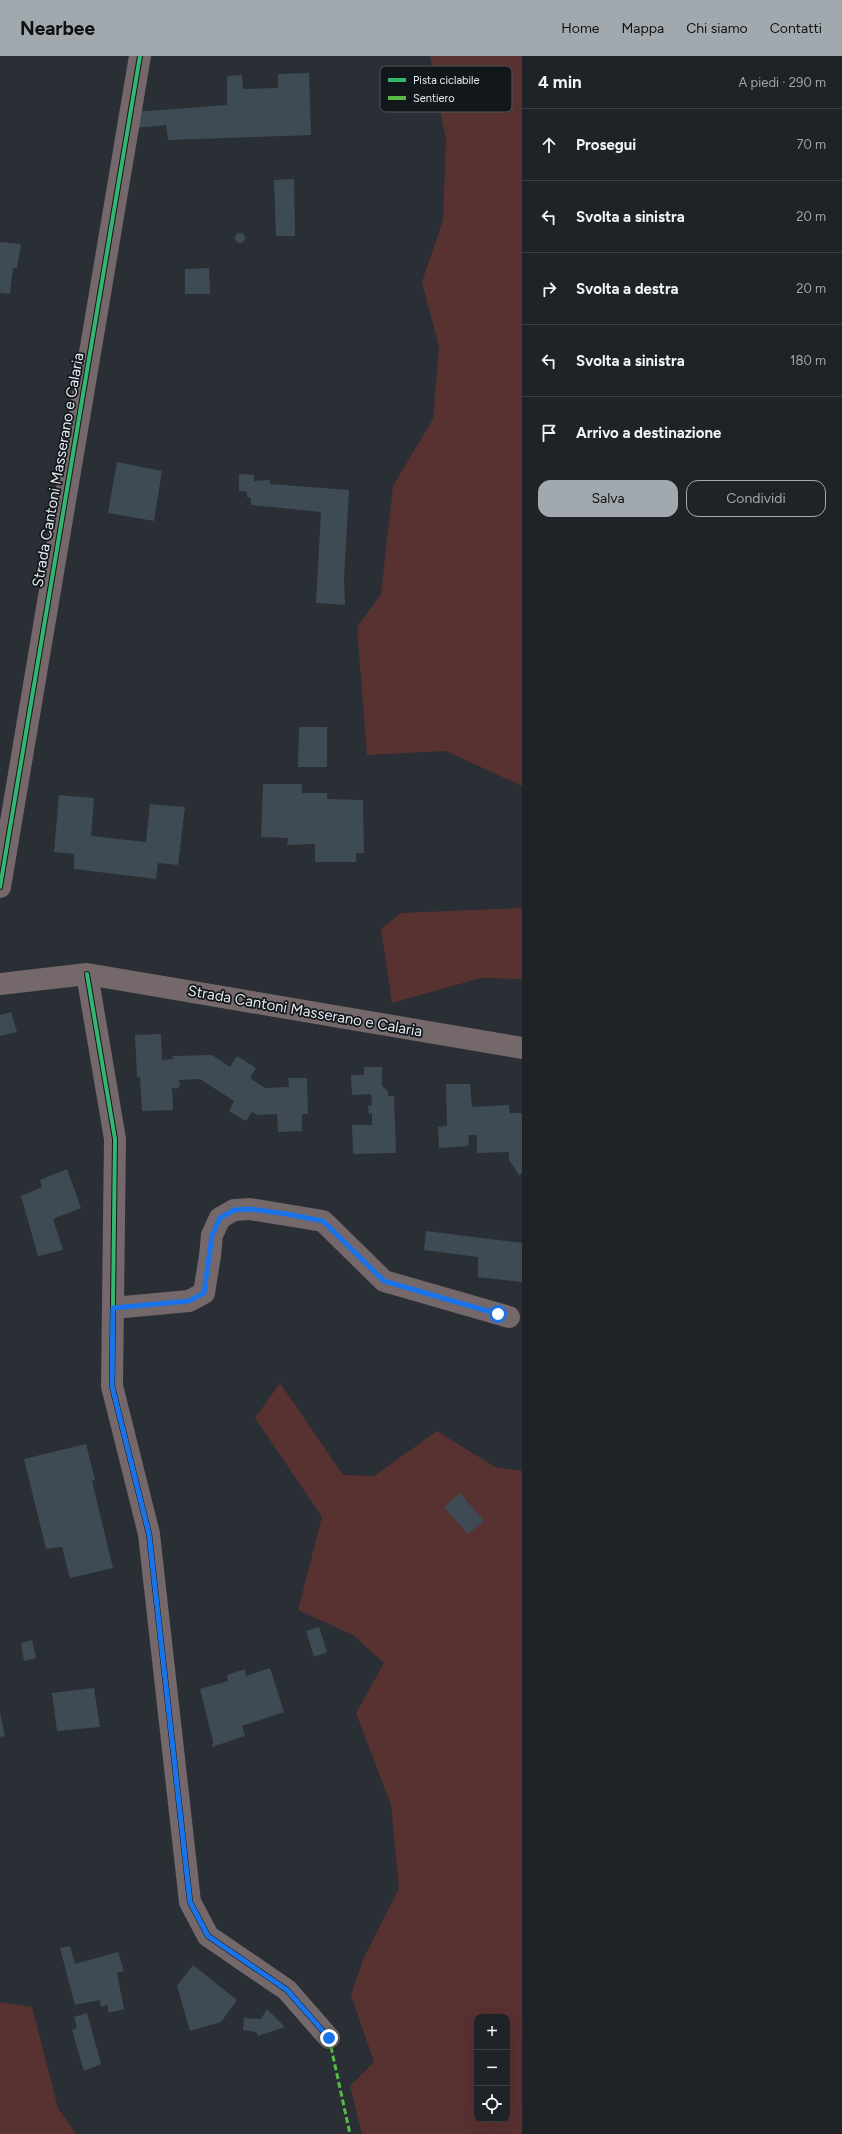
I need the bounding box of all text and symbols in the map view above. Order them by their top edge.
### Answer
text: Nearbee [20,17,95,40]
text: Home [561,20,600,37]
text: Mappa [622,20,664,37]
text: Chi siamo [686,20,748,37]
text: Contatti [770,20,822,37]
legend [380,66,512,112]
text: 4 min [538,72,582,92]
text: Pista ciclabile [413,74,479,87]
text: A piedi · 290 m [739,75,826,90]
text: Sentiero [413,92,455,105]
icon: ahead [538,134,560,156]
text: Prosegui [576,136,636,154]
text: 70 m [796,137,826,152]
icon: left [538,206,560,228]
text: Svolta a sinistra [576,208,685,226]
text: 20 m [796,209,826,224]
icon: right [538,278,560,300]
text: Svolta a destra [576,280,679,298]
text: 20 m [796,281,826,296]
icon: left [538,350,560,372]
street label: Strada Cantoni Masserano e Calaria [28,351,88,589]
text: Svolta a sinistra [576,352,685,370]
text: 180 m [790,353,826,368]
icon: arrive [538,422,560,444]
text: Arrivo a destinazione [576,424,721,442]
button: Salva [538,480,678,517]
button: Condividi [686,480,826,517]
street label: Strada Cantoni Masserano e Calaria [186,981,424,1041]
route start [489,1305,507,1323]
map controls [474,2014,510,2122]
button: + [474,2014,510,2050]
route end [320,2029,338,2047]
button: − [474,2050,510,2086]
button: locate [474,2086,510,2122]

